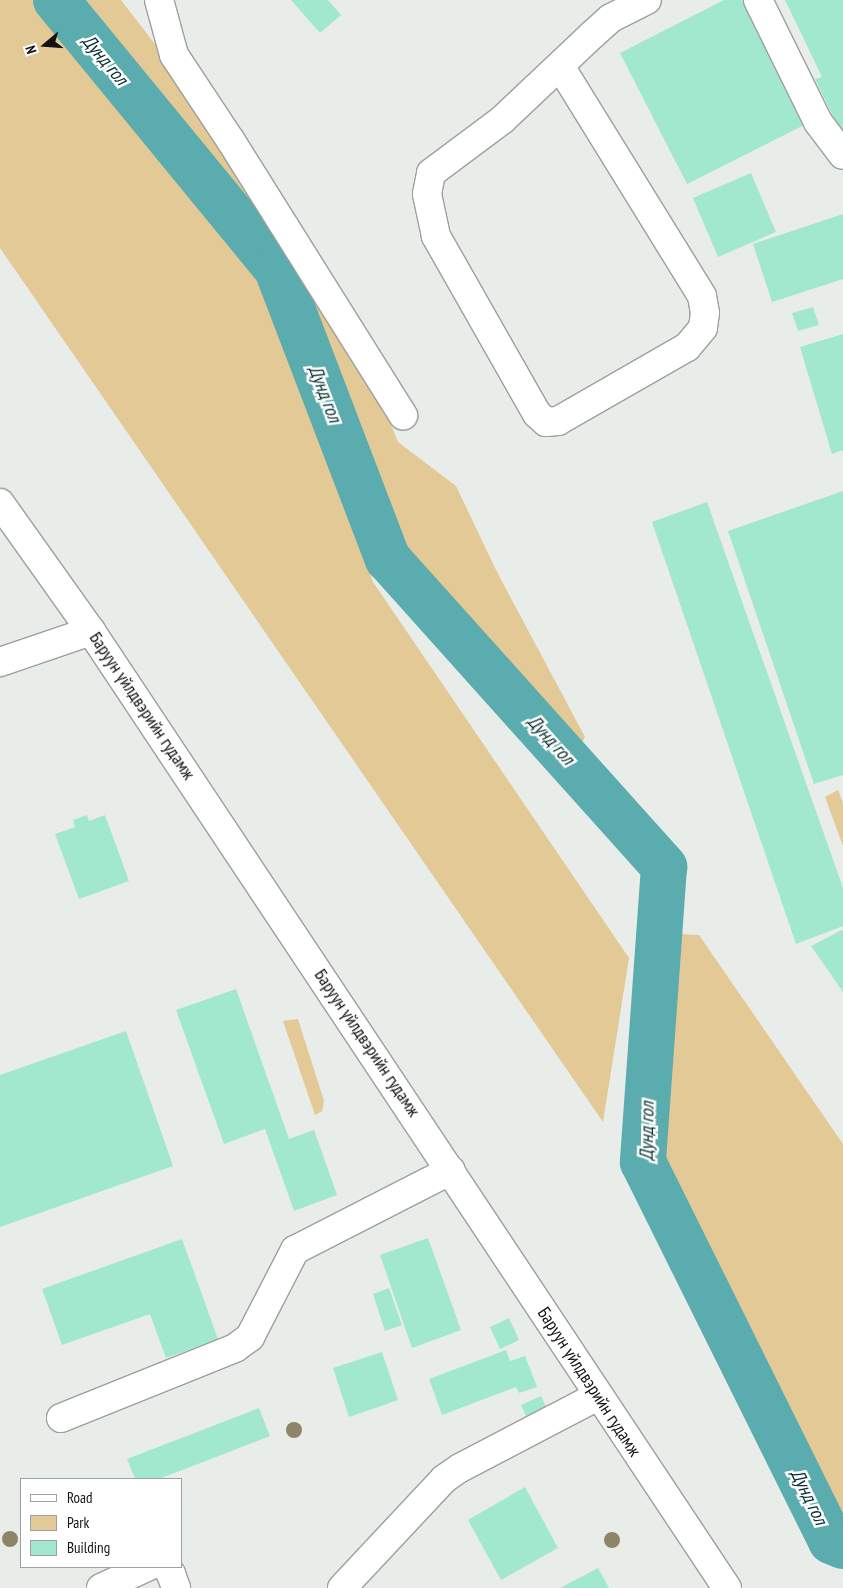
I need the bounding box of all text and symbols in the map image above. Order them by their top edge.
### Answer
north arrow [20,20,70,70]
water label: Дунд гол [77,30,133,90]
text: N [21,43,40,56]
water label: Дунд гол [304,362,346,426]
street label: Баруун үйлдвэрийн гудамж [85,628,199,784]
water label: Дунд гол [523,710,579,770]
street label: Баруун үйлдвэрийн гудамж [310,965,424,1121]
water label: Дунд гол [635,1101,659,1161]
street label: Баруун үйлдвэрийн гудамж [533,1303,645,1461]
water label: Дунд гол [786,1465,832,1529]
legend [20,1478,182,1568]
text: Road [67,1488,93,1507]
text: Park [67,1513,89,1532]
text: Building [67,1538,110,1557]

